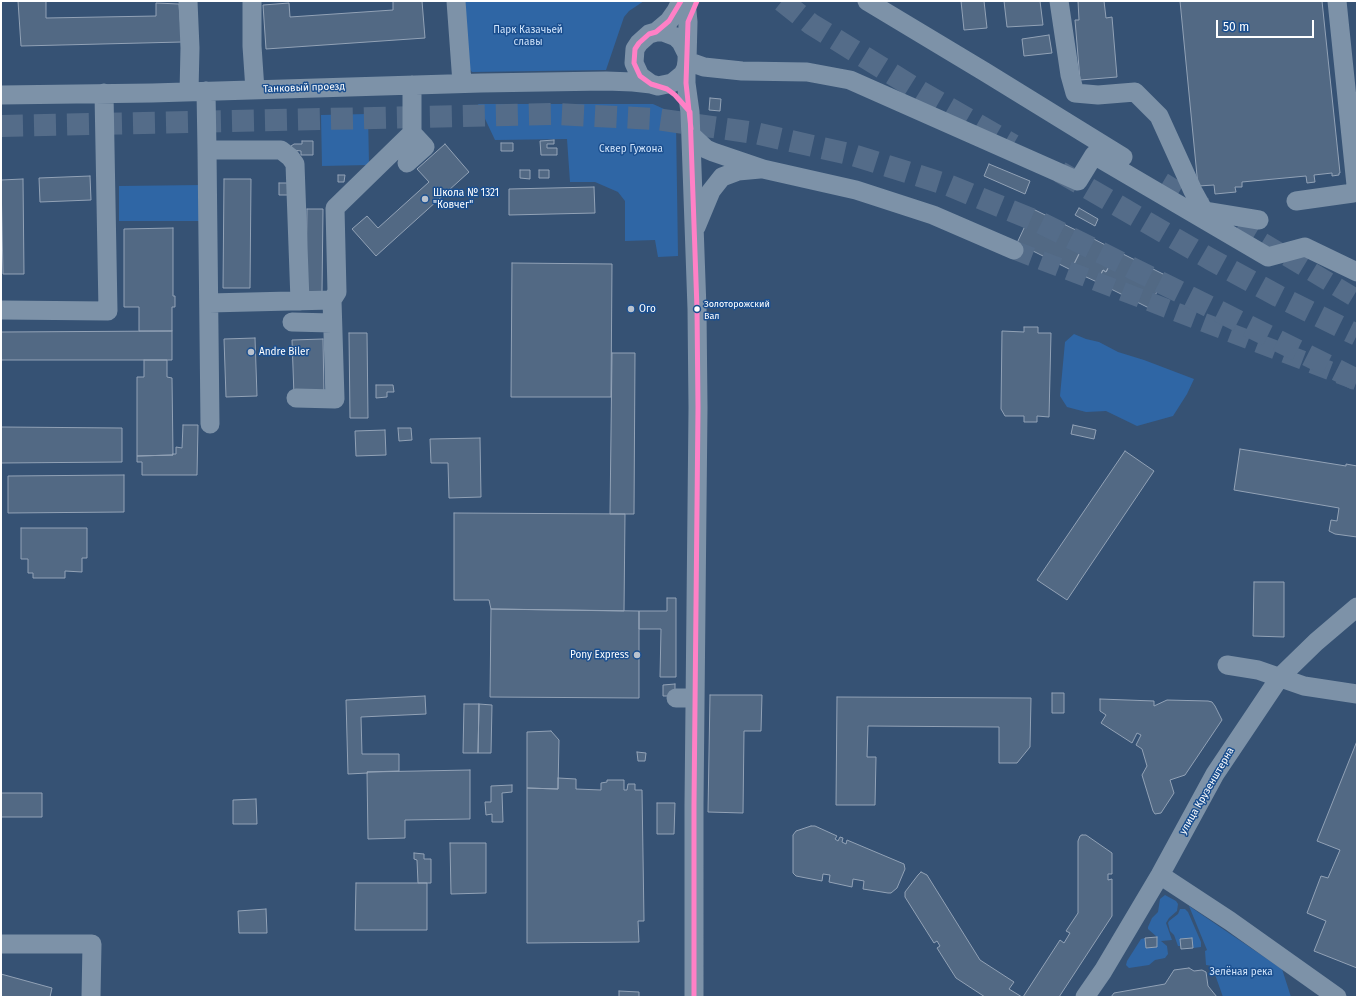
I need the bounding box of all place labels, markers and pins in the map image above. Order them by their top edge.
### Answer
place label: Школа № 1321 "Ковчег" [433,187,499,210]
marker: Школа № 1321 "Ковчег" [420,194,430,204]
place label: Золоторожский Вал [704,299,770,320]
place label: Ого [639,303,656,315]
marker: Ого [626,304,636,314]
marker: Золоторожский Вал [692,304,702,314]
place label: Andre Biler [259,346,309,358]
marker: Andre Biler [246,347,256,357]
place label: Pony Express [570,649,629,661]
marker: Pony Express [632,650,642,660]

